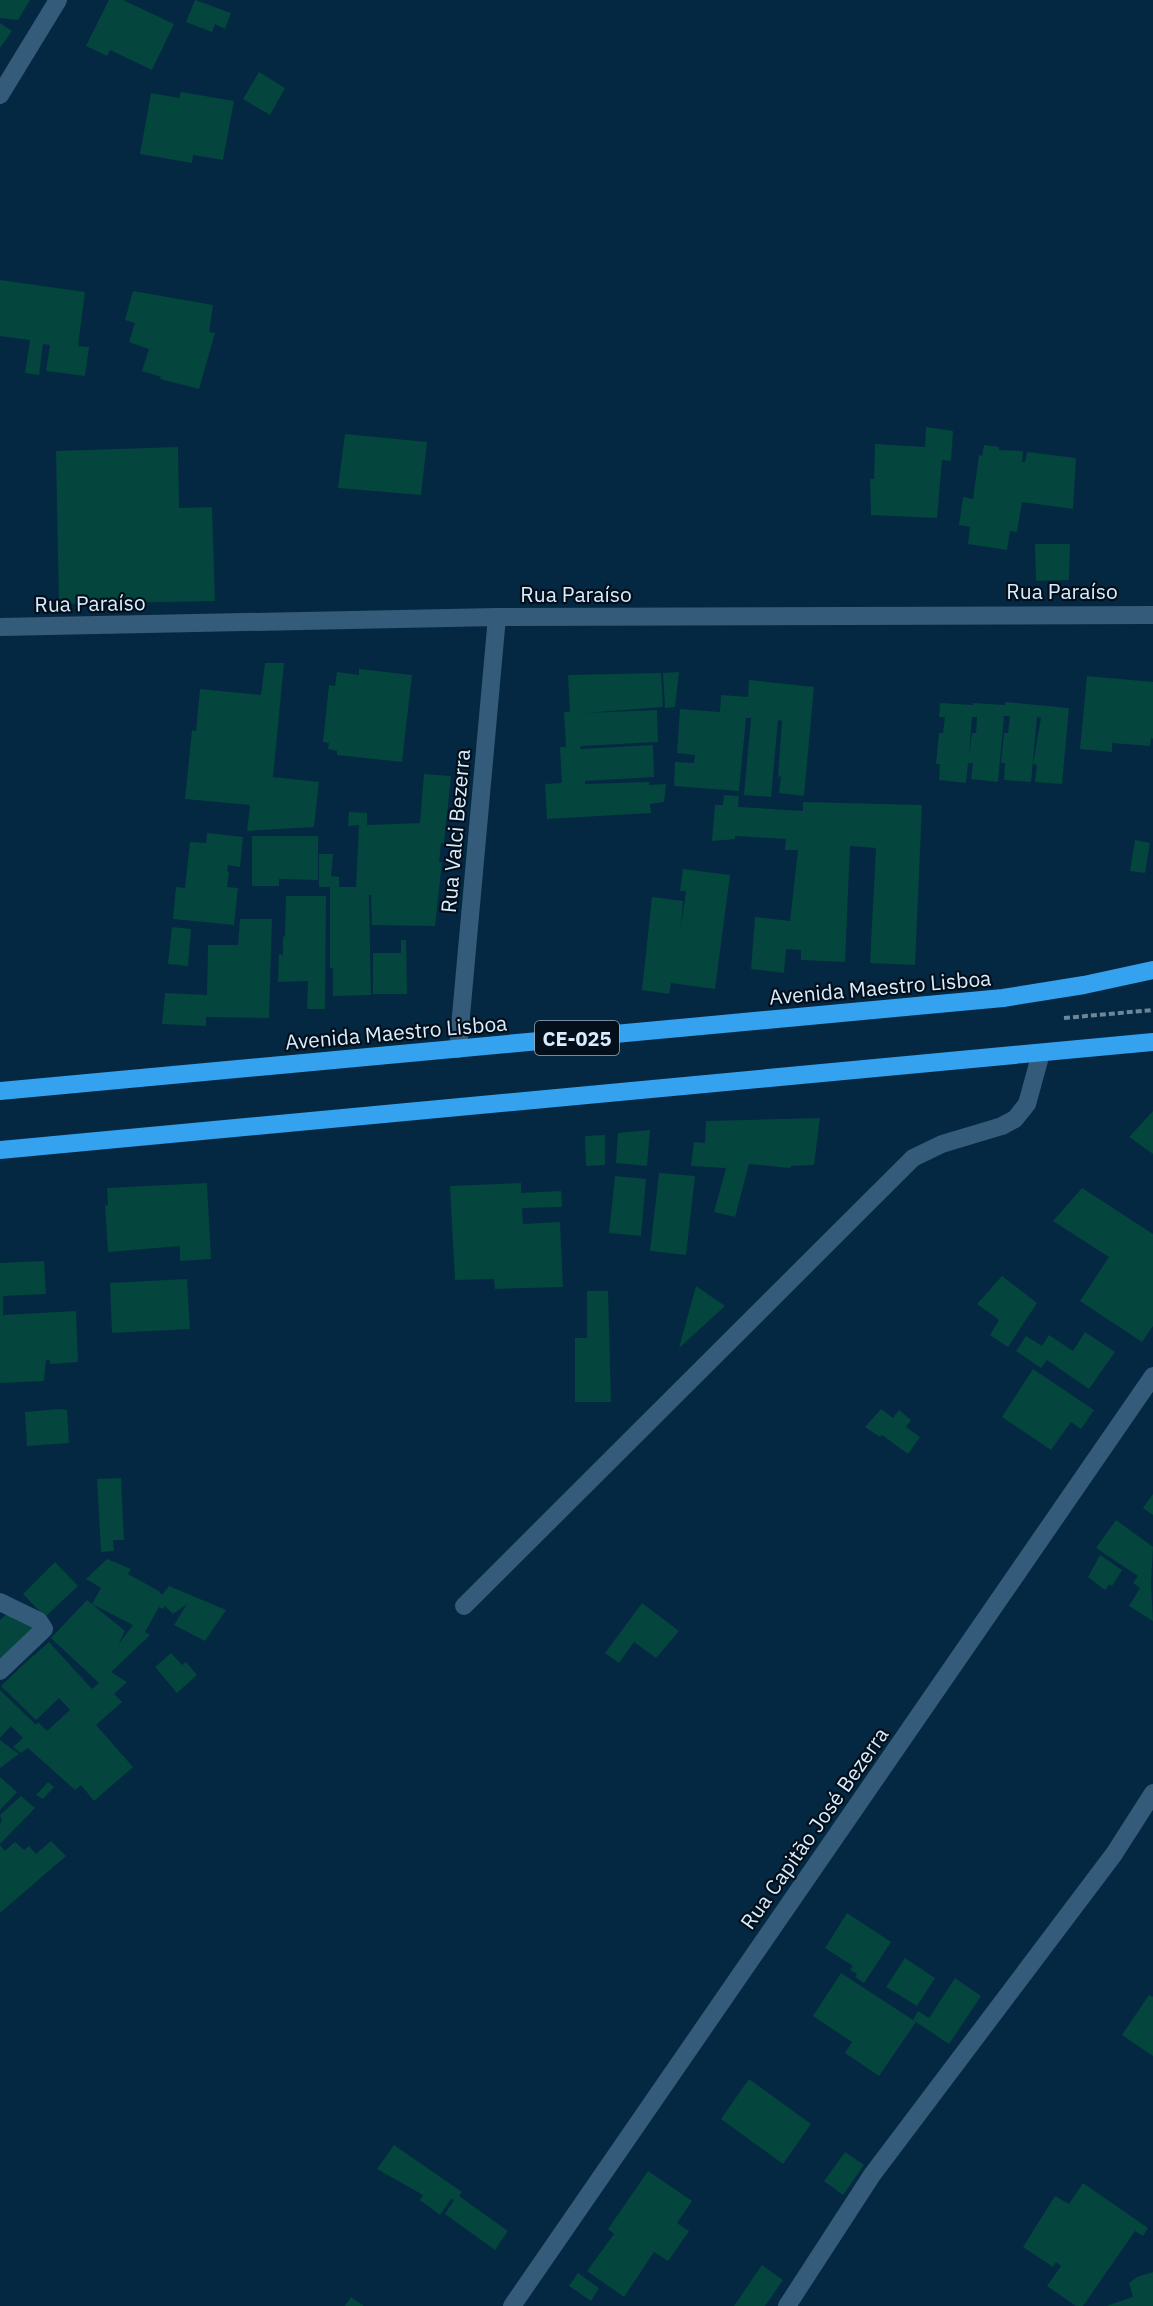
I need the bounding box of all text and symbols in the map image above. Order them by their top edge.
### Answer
street label: Rua Paraíso [1006,577,1118,605]
street label: Rua Paraíso [520,580,632,608]
street label: Rua Paraíso [34,588,146,618]
street label: Rua Valci Bezerra [434,748,476,914]
street label: Avenida Maestro Lisboa [768,963,992,1011]
street label: Avenida Maestro Lisboa [284,1008,508,1056]
road number: CE-025 [535,1021,619,1055]
street label: Rua Capitão José Bezerra [734,1721,894,1935]

